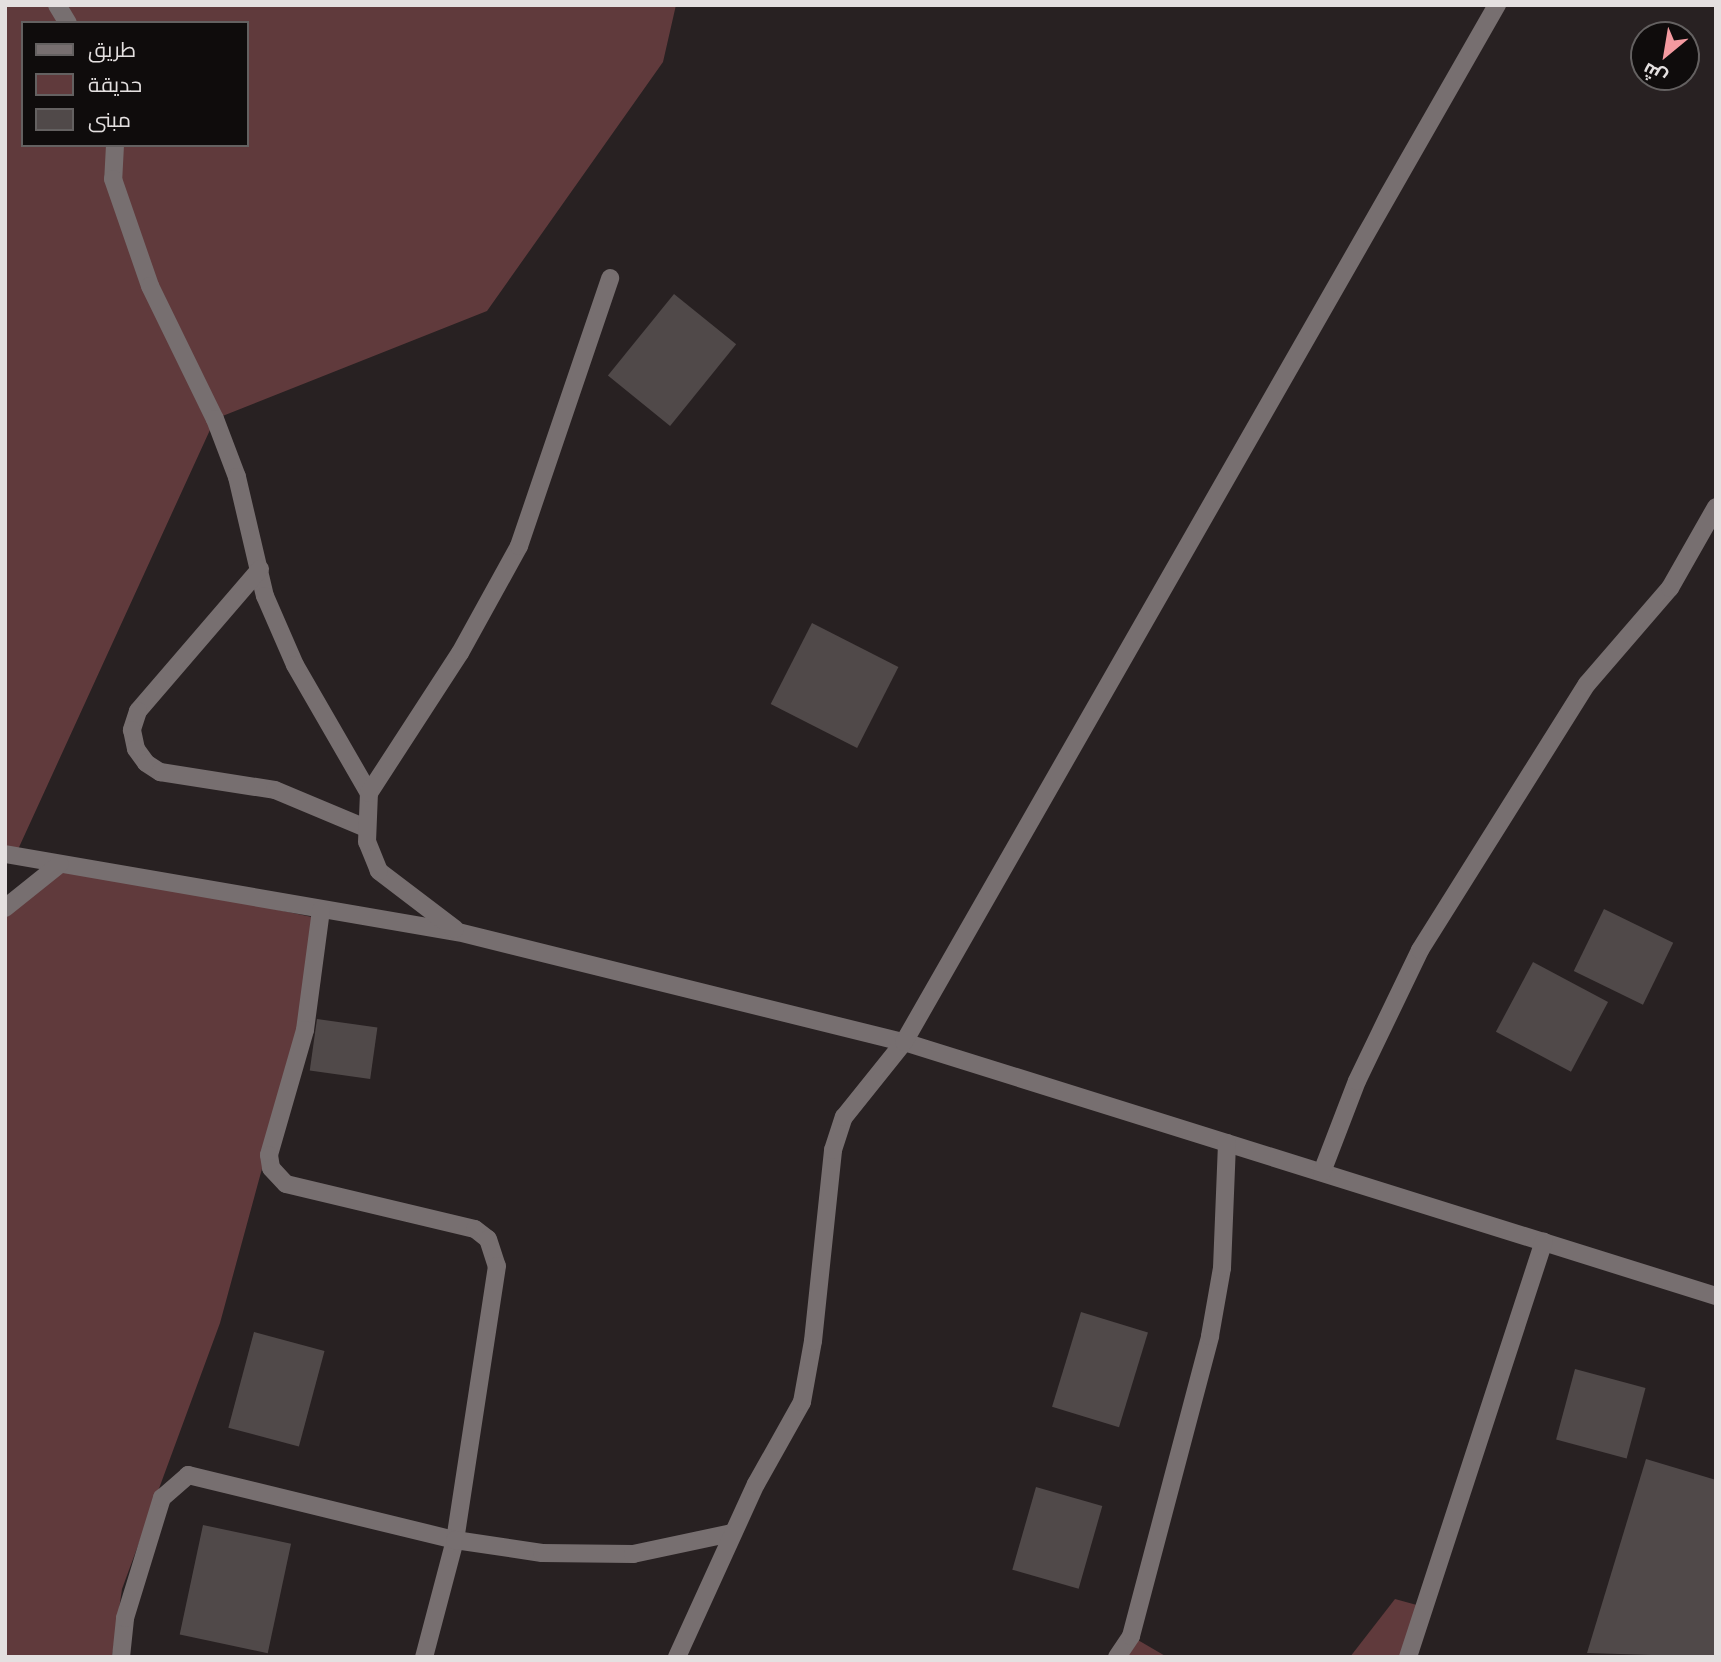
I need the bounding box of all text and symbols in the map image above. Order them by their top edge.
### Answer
legend [21,21,248,147]
north arrow [1630,21,1700,91]
text: طريق [88,35,136,65]
text: ش [1638,55,1673,91]
text: حديقة [88,70,142,100]
text: مبنى [88,105,131,135]

